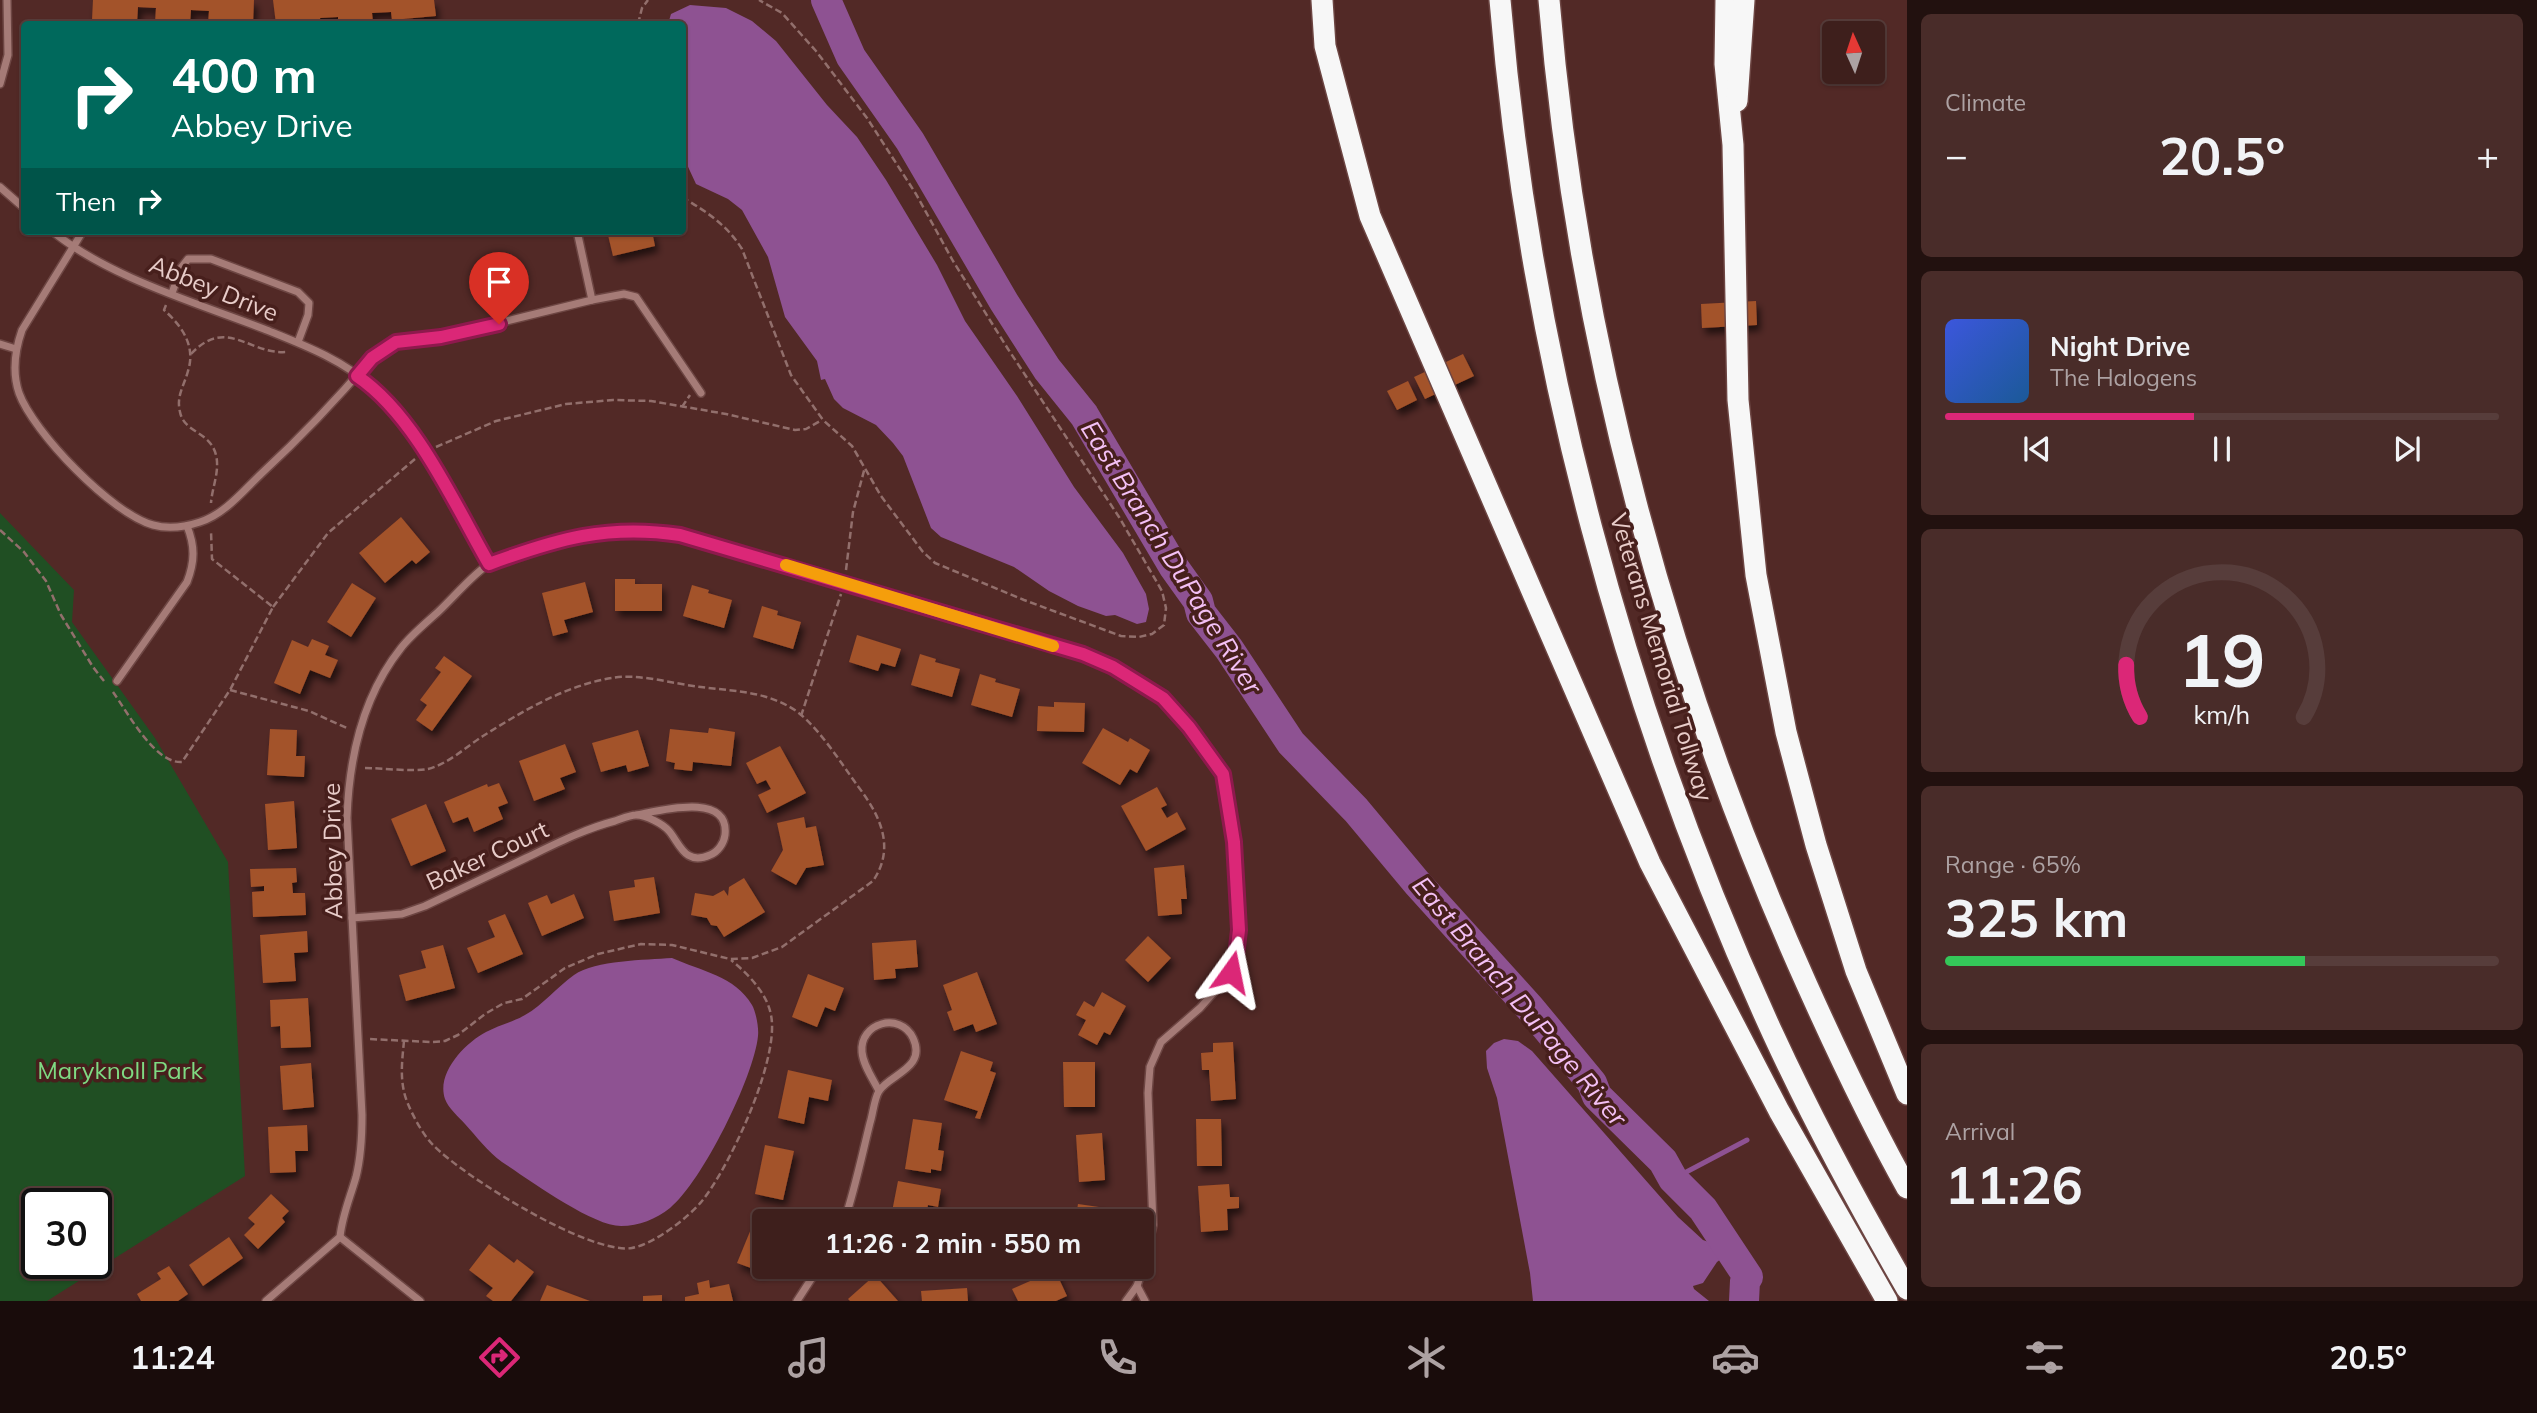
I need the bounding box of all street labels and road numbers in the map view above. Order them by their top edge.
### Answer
street label: Abbey Drive [145,249,283,327]
street label: Veterans Memorial Tollway [1604,509,1720,805]
street label: Abbey Drive [316,783,348,919]
street label: Baker Court [421,814,553,896]

